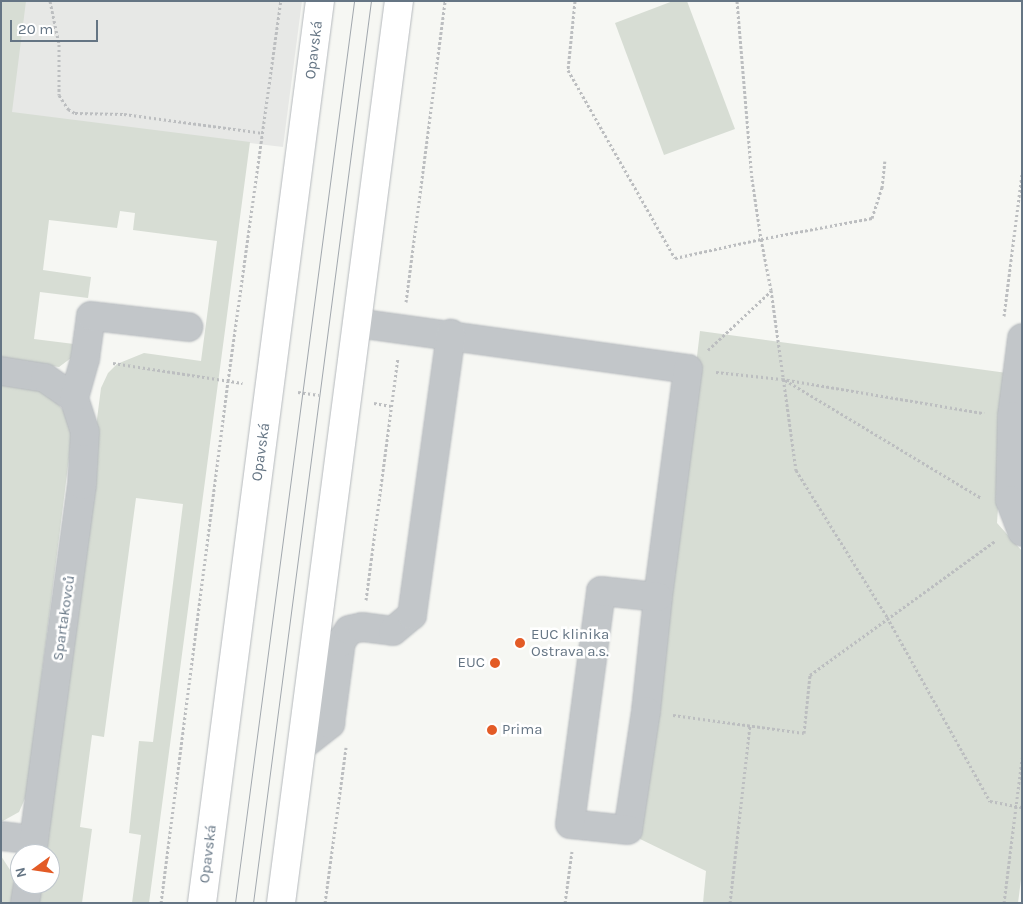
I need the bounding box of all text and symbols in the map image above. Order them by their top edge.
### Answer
scale bar [12,10,100,42]
text: 20 m [18,20,53,38]
street label: Opavská [301,20,327,80]
street label: Opavská [248,422,274,482]
street label: Spartakovců [49,574,79,662]
place label: EUC klinika Ostrava a.s. [531,625,609,660]
marker: EUC klinika Ostrava a.s. [513,636,527,650]
place label: EUC [458,654,485,672]
marker: EUC [489,657,501,669]
place label: Prima [502,721,542,739]
marker: Prima [486,724,498,736]
street label: Opavská [195,824,221,884]
north arrow [10,844,60,894]
text: N [11,866,30,879]

